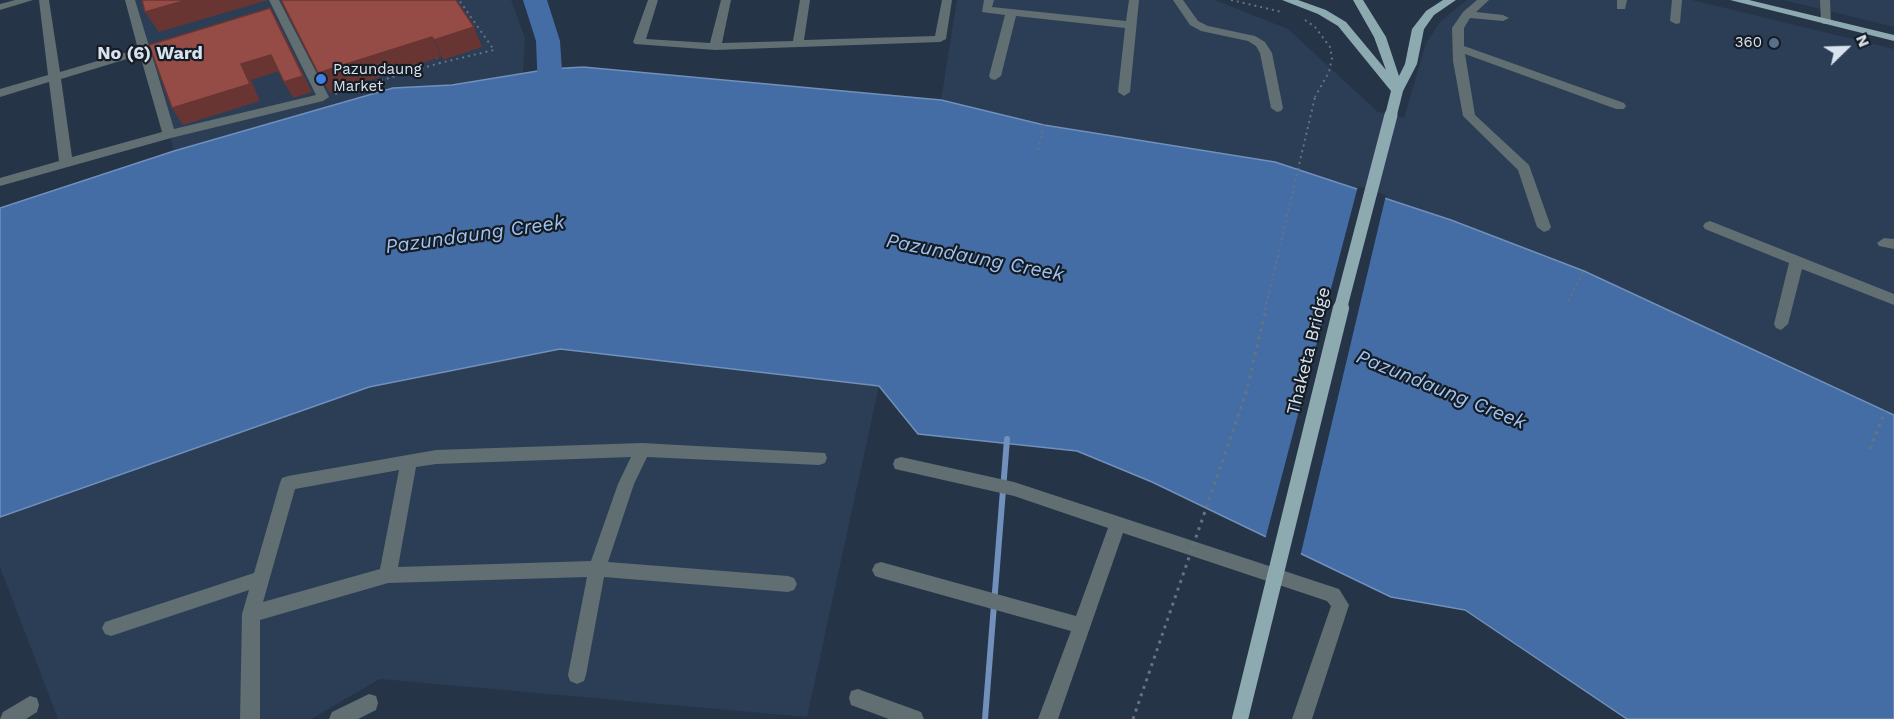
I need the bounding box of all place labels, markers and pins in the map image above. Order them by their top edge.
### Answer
place label: 360 [1735,34,1762,52]
marker: 360 [1767,36,1781,50]
place label: Pazundaung Market [333,61,422,96]
marker: Pazundaung Market [314,72,328,86]

